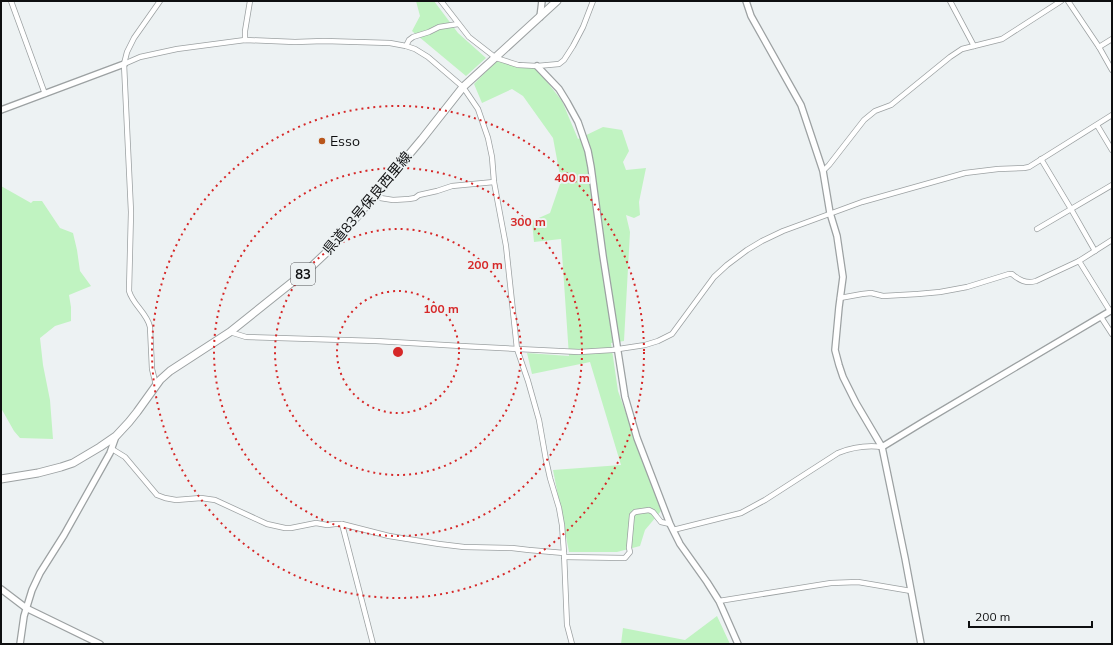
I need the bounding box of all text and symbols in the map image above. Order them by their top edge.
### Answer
place label: Esso [330,132,360,150]
marker: Esso [317,136,327,146]
street label: 県道83号保良西里線 [319,148,415,258]
text: 400 m [554,170,590,185]
text: 300 m [510,214,546,229]
text: 200 m [467,257,503,272]
road number: 83 [291,263,315,285]
text: 100 m [423,301,459,316]
centre of rings [391,345,405,359]
scale bar [969,603,1092,629]
text: 200 m [975,609,1010,624]

